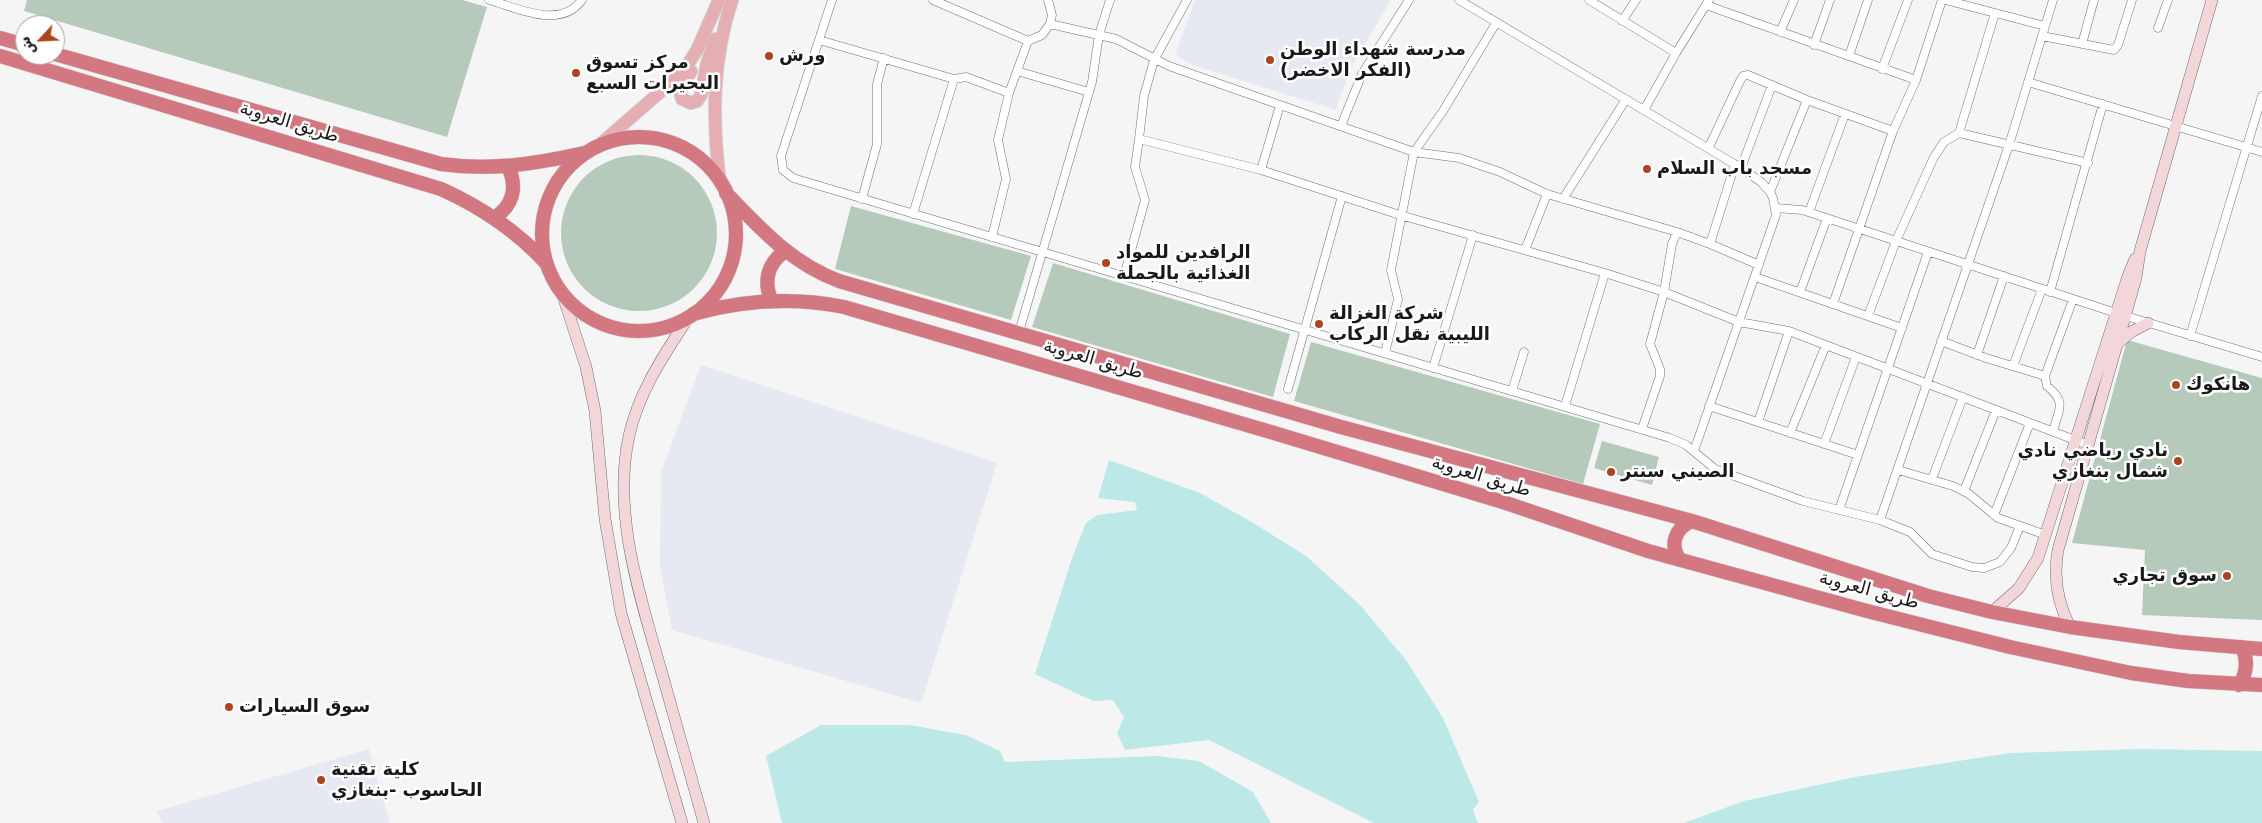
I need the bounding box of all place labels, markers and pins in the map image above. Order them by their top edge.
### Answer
place label: مدرسة شهداء الوطن (الفكر الاخضر) [1280,39,1466,82]
place label: ورش [779,45,825,67]
marker: ورش [763,50,775,62]
place label: مركز تسوق البحيرات السبع [586,52,719,94]
marker: مدرسة شهداء الوطن (الفكر الاخضر) [1264,54,1276,66]
marker: مركز تسوق البحيرات السبع [570,67,582,79]
place label: مسجد باب السلام [1657,158,1812,180]
marker: مسجد باب السلام [1641,163,1653,175]
place label: الرافدين للمواد الغذائية بالجملة [1116,242,1251,284]
marker: الرافدين للمواد الغذائية بالجملة [1100,257,1112,269]
place label: شركة الغزالة الليبية نقل الركاب [1329,303,1490,346]
marker: شركة الغزالة الليبية نقل الركاب [1313,318,1325,330]
place label: هانكوك [2186,374,2250,396]
marker: هانكوك [2170,379,2182,391]
place label: نادي رياضي نادي شمال بنغازي [2017,440,2168,482]
marker: نادي رياضي نادي شمال بنغازي [2172,455,2184,467]
place label: الصيني سنتر [1621,461,1734,483]
marker: الصيني سنتر [1605,466,1617,478]
place label: سوق تجاري [2112,565,2217,587]
marker: سوق تجاري [2221,570,2233,582]
place label: سوق السيارات [239,696,370,718]
marker: سوق السيارات [223,701,235,713]
place label: كلية تقنية الحاسوب -بنغازي [331,759,482,802]
marker: كلية تقنية الحاسوب -بنغازي [315,774,327,786]

